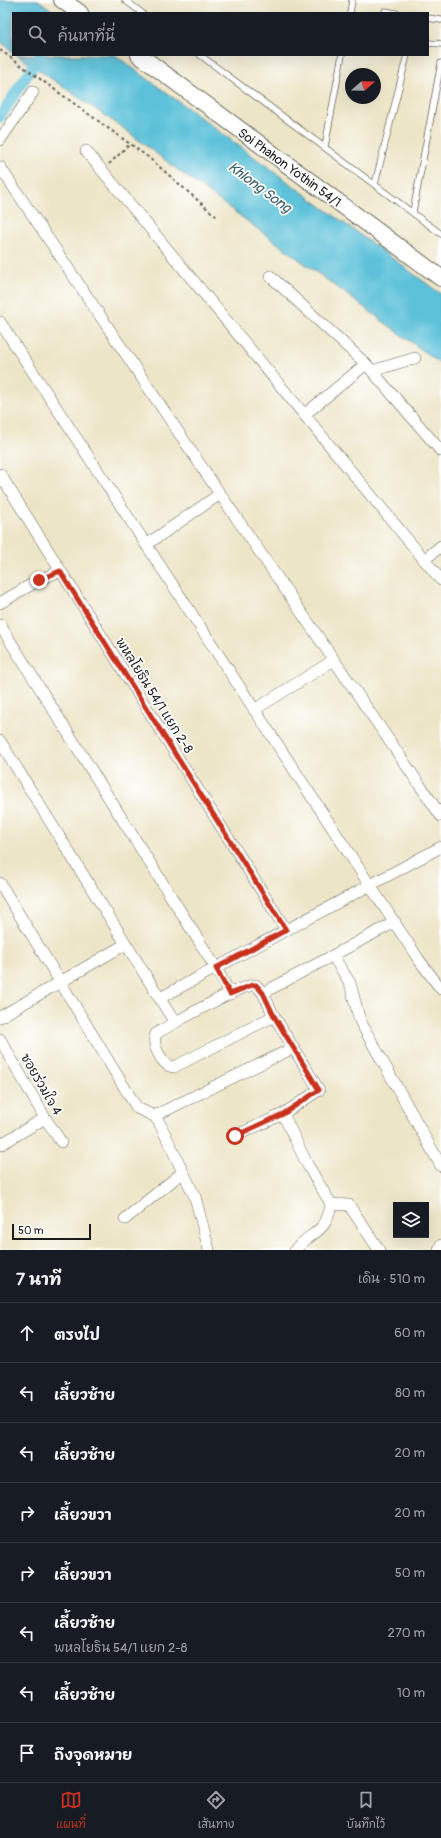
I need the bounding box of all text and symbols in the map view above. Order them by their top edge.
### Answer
search box [12,12,429,56]
icon: search [26,23,48,45]
text: ค้นหาที่นี่ [58,27,115,46]
north arrow [345,68,381,104]
street label: Soi Phahon Yothin 54/1 [235,125,344,211]
water label: Khlong Song [225,158,295,217]
route end [30,571,48,589]
street label: พหลโยธิน 54/1 แยก 2-8 [112,634,198,757]
street label: ซอยร่วมใจ 4 [17,1050,67,1119]
route start [226,1127,244,1145]
map controls [393,1202,429,1238]
button: layers [393,1202,429,1238]
scale bar [12,1222,91,1241]
text: 50 m [18,1224,44,1237]
text: 7 นาที [16,1269,61,1290]
text: เดิน · 510 m [358,1271,425,1287]
icon: ahead [16,1322,38,1344]
text: 60 m [394,1325,425,1341]
text: ตรงไป [54,1326,100,1345]
icon: left [16,1382,38,1404]
text: 80 m [395,1385,425,1401]
text: เลี้ยวซ้าย [54,1386,115,1405]
icon: left [16,1442,38,1464]
text: 20 m [394,1445,425,1461]
text: เลี้ยวซ้าย [54,1446,115,1465]
icon: right [16,1502,38,1524]
text: 20 m [394,1505,425,1521]
text: เลี้ยวขวา [54,1506,112,1525]
icon: right [16,1562,38,1584]
text: 50 m [395,1565,425,1581]
text: เลี้ยวขวา [54,1566,112,1585]
text: เลี้ยวซ้าย [54,1614,115,1633]
icon: left [16,1622,38,1644]
text: 270 m [388,1625,425,1641]
text: พหลโยธิน 54/1 แยก 2-8 [54,1640,187,1656]
icon: left [16,1682,38,1704]
text: 10 m [397,1685,425,1701]
text: เลี้ยวซ้าย [54,1686,115,1705]
icon: arrive [16,1742,38,1764]
text: ถึงจุดหมาย [54,1746,132,1765]
tab: แผนที่ [56,1789,86,1832]
tab: เส้นทาง [198,1789,234,1832]
tab: บันทึกไว้ [346,1789,385,1832]

